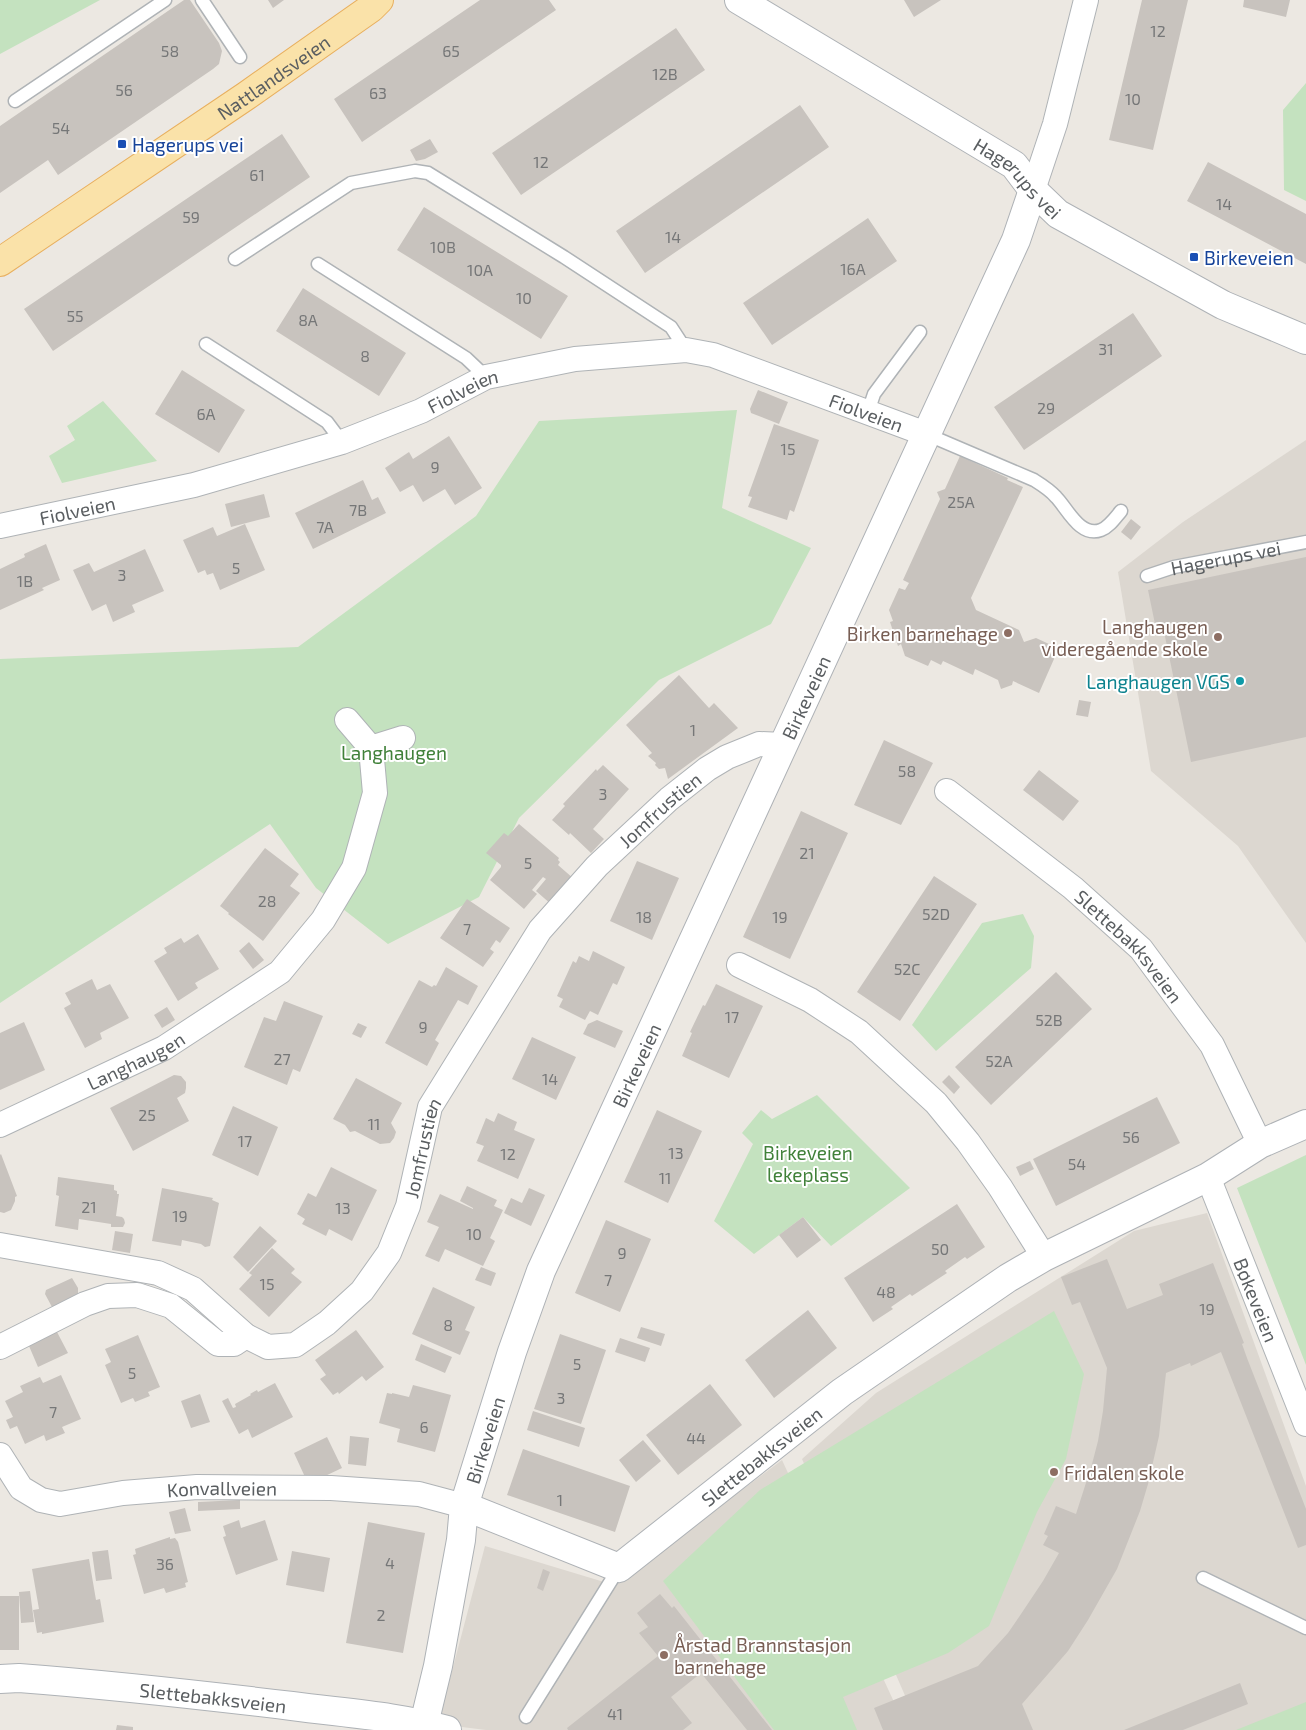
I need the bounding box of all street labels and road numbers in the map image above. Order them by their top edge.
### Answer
street label: Nattlandsveien [212,29,334,124]
street label: Hagerups vei [970,132,1067,223]
street label: Fiolveien [423,363,500,417]
street label: Fiolveien [826,388,907,436]
street label: Fiolveien [37,490,117,529]
street label: Hagerups vei [1169,536,1283,579]
street label: Birkeveien [776,652,835,743]
street label: Jomfrustien [613,767,705,852]
street label: Slettebakksveien [1071,884,1188,1007]
street label: Birkeveien [607,1019,665,1111]
street label: Langhaugen [83,1026,189,1094]
street label: Jomfrustien [399,1093,445,1200]
street label: Bøkeveien [1230,1254,1284,1345]
street label: Birkeveien [460,1394,509,1486]
street label: Slettebakksveien [696,1401,826,1511]
street label: Konvallveien [166,1475,277,1501]
street label: Slettebakksveien [139,1677,288,1717]

